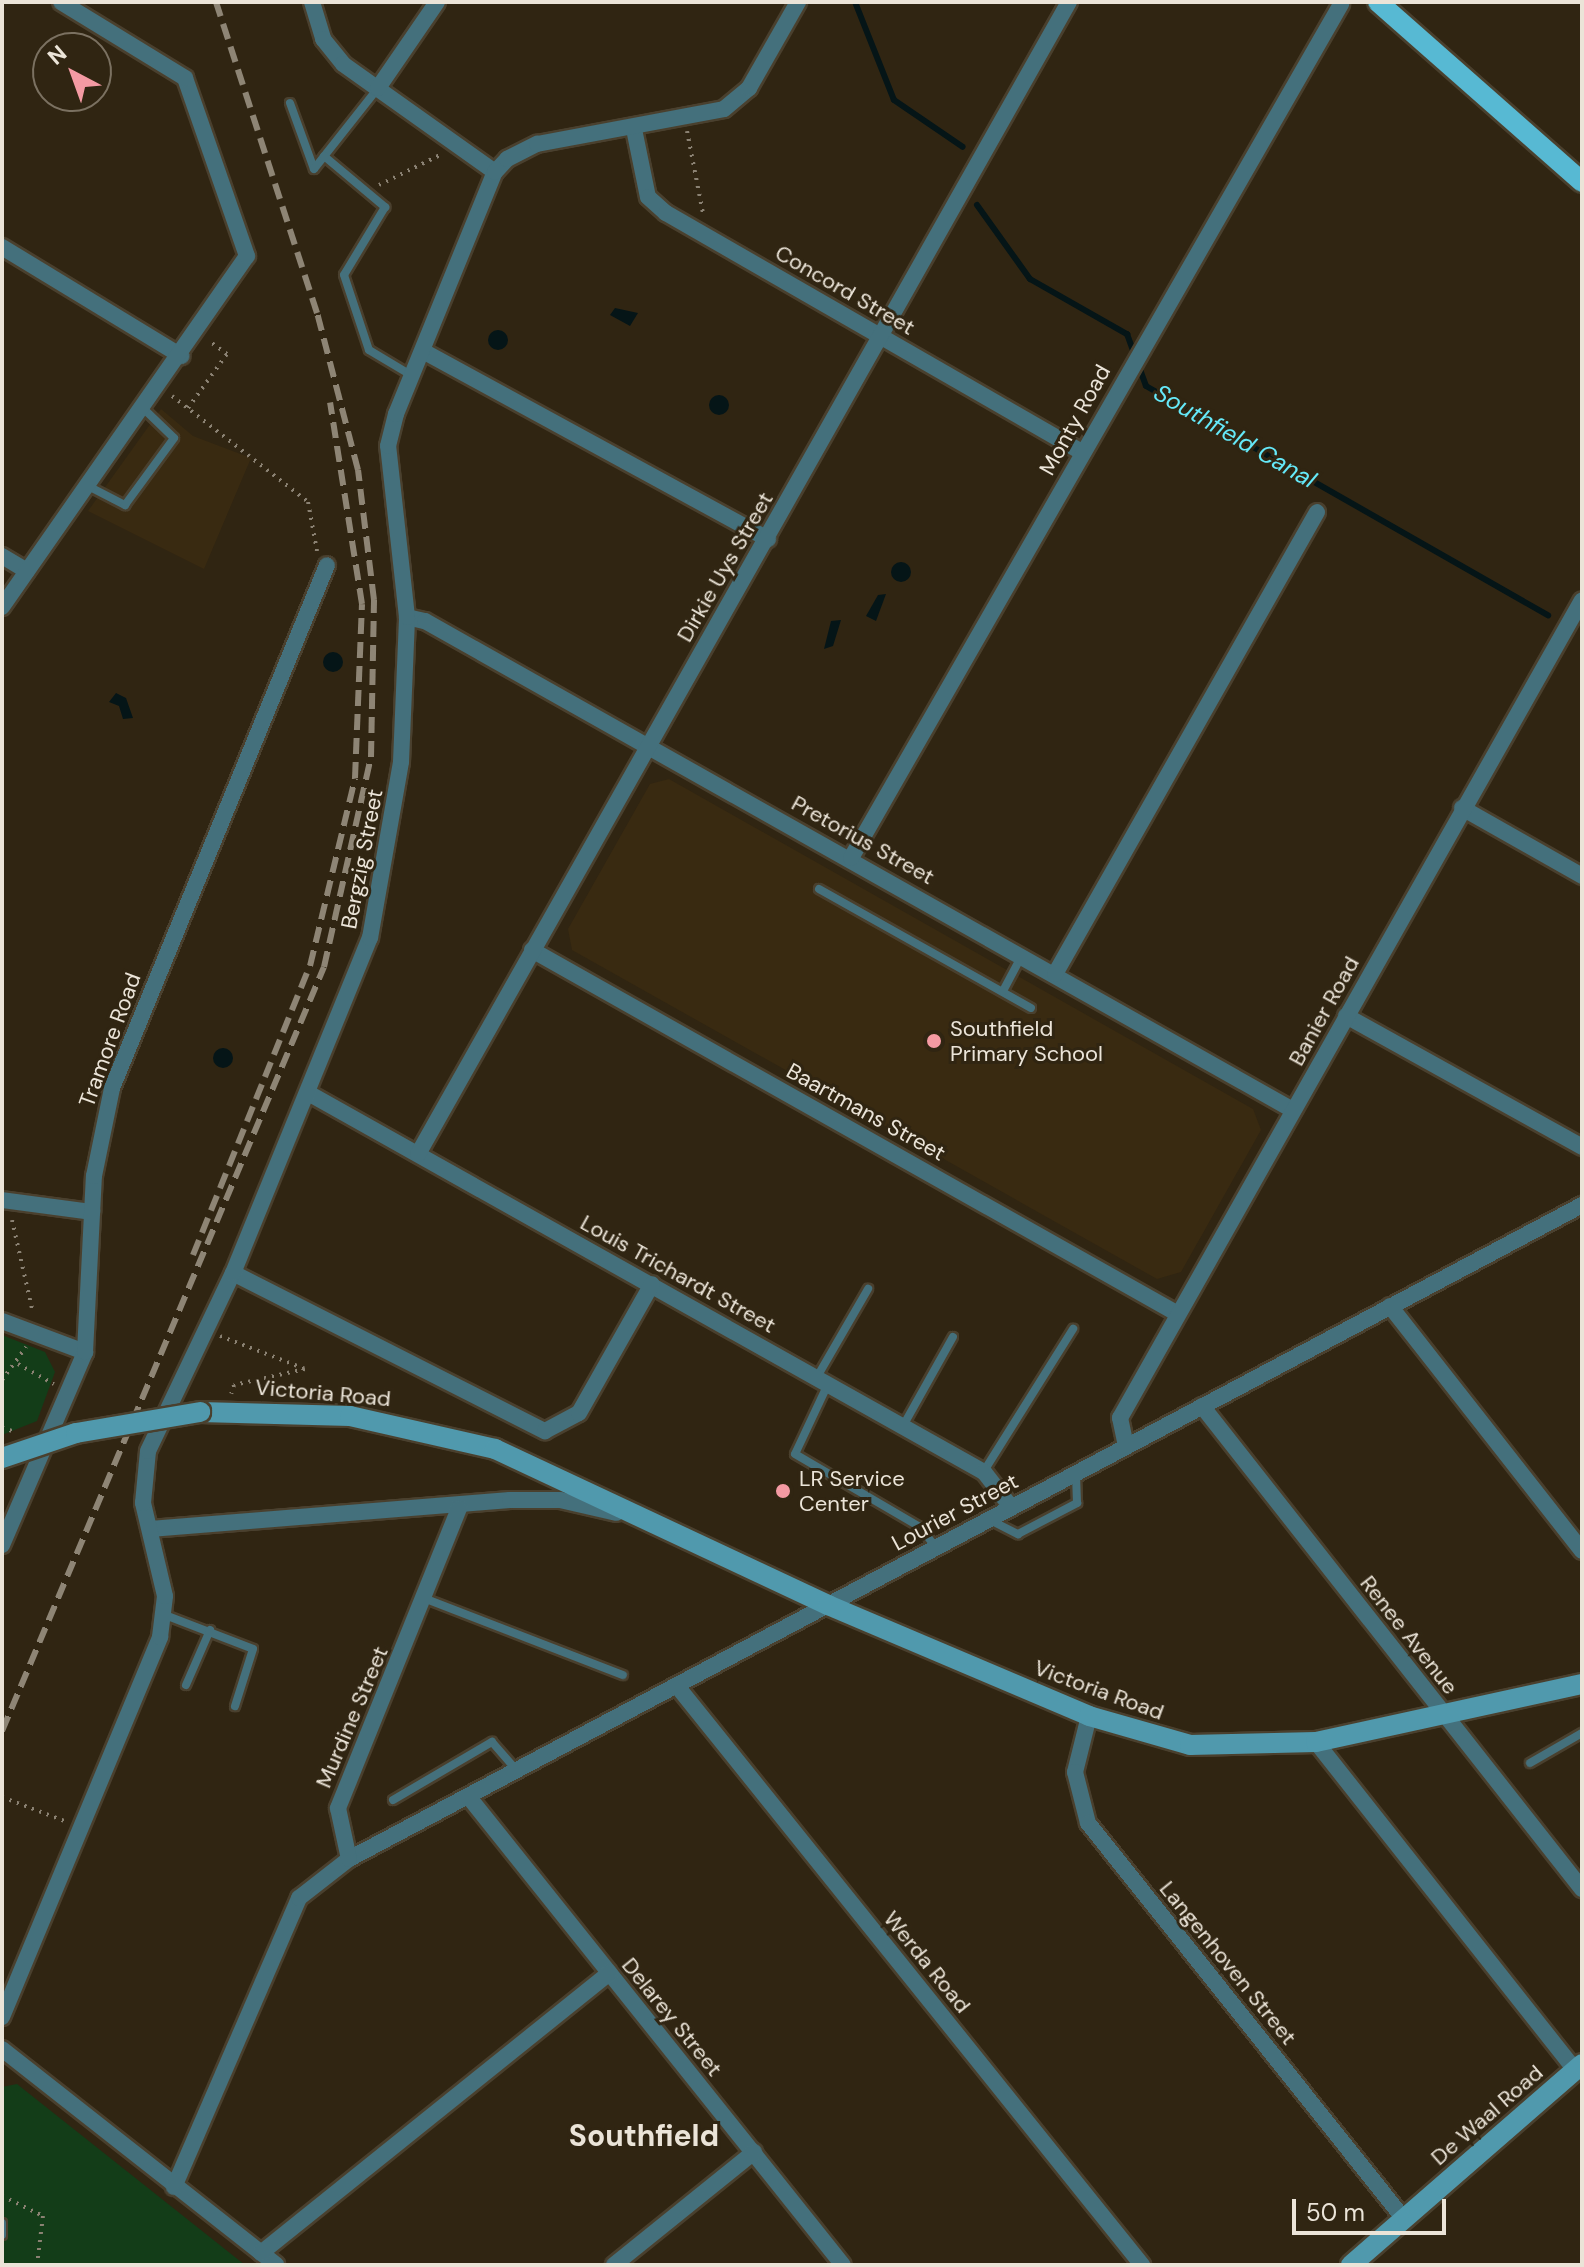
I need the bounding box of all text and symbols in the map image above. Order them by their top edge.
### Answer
north arrow [32,32,112,112]
text: N [42,39,73,71]
street label: Concord Street [771,239,919,341]
street label: Monty Road [1034,360,1116,480]
water label: Southfield Canal [1149,378,1321,494]
street label: Dirkie Uys Street [671,487,779,647]
street label: Bergzig Street [336,787,388,931]
street label: Pretorius Street [787,790,939,890]
street label: Banier Road [1283,952,1365,1070]
street label: Tramore Road [73,969,147,1111]
place label: Southfield Primary School [950,1015,1103,1066]
marker: Southfield Primary School [925,1032,943,1050]
street label: Baartmans Street [782,1057,950,1167]
street label: Louis Trichardt Street [576,1209,780,1339]
street label: Victoria Road [254,1374,392,1412]
place label: LR Service Center [799,1465,905,1516]
street label: Lourier Street [887,1468,1023,1556]
marker: LR Service Center [774,1482,792,1500]
street label: Renee Avenue [1355,1570,1463,1700]
street label: Murdine Street [310,1642,394,1792]
street label: Victoria Road [1031,1654,1167,1726]
street label: Langenhoven Street [1154,1876,1302,2050]
street label: Werda Road [878,1906,976,2018]
street label: Delarey Street [616,1952,728,2082]
street label: De Waal Road [1426,2059,1548,2171]
district label: Southfield [569,2118,719,2154]
scale bar [1296,2183,1450,2233]
text: 50 m [1306,2197,1365,2228]

